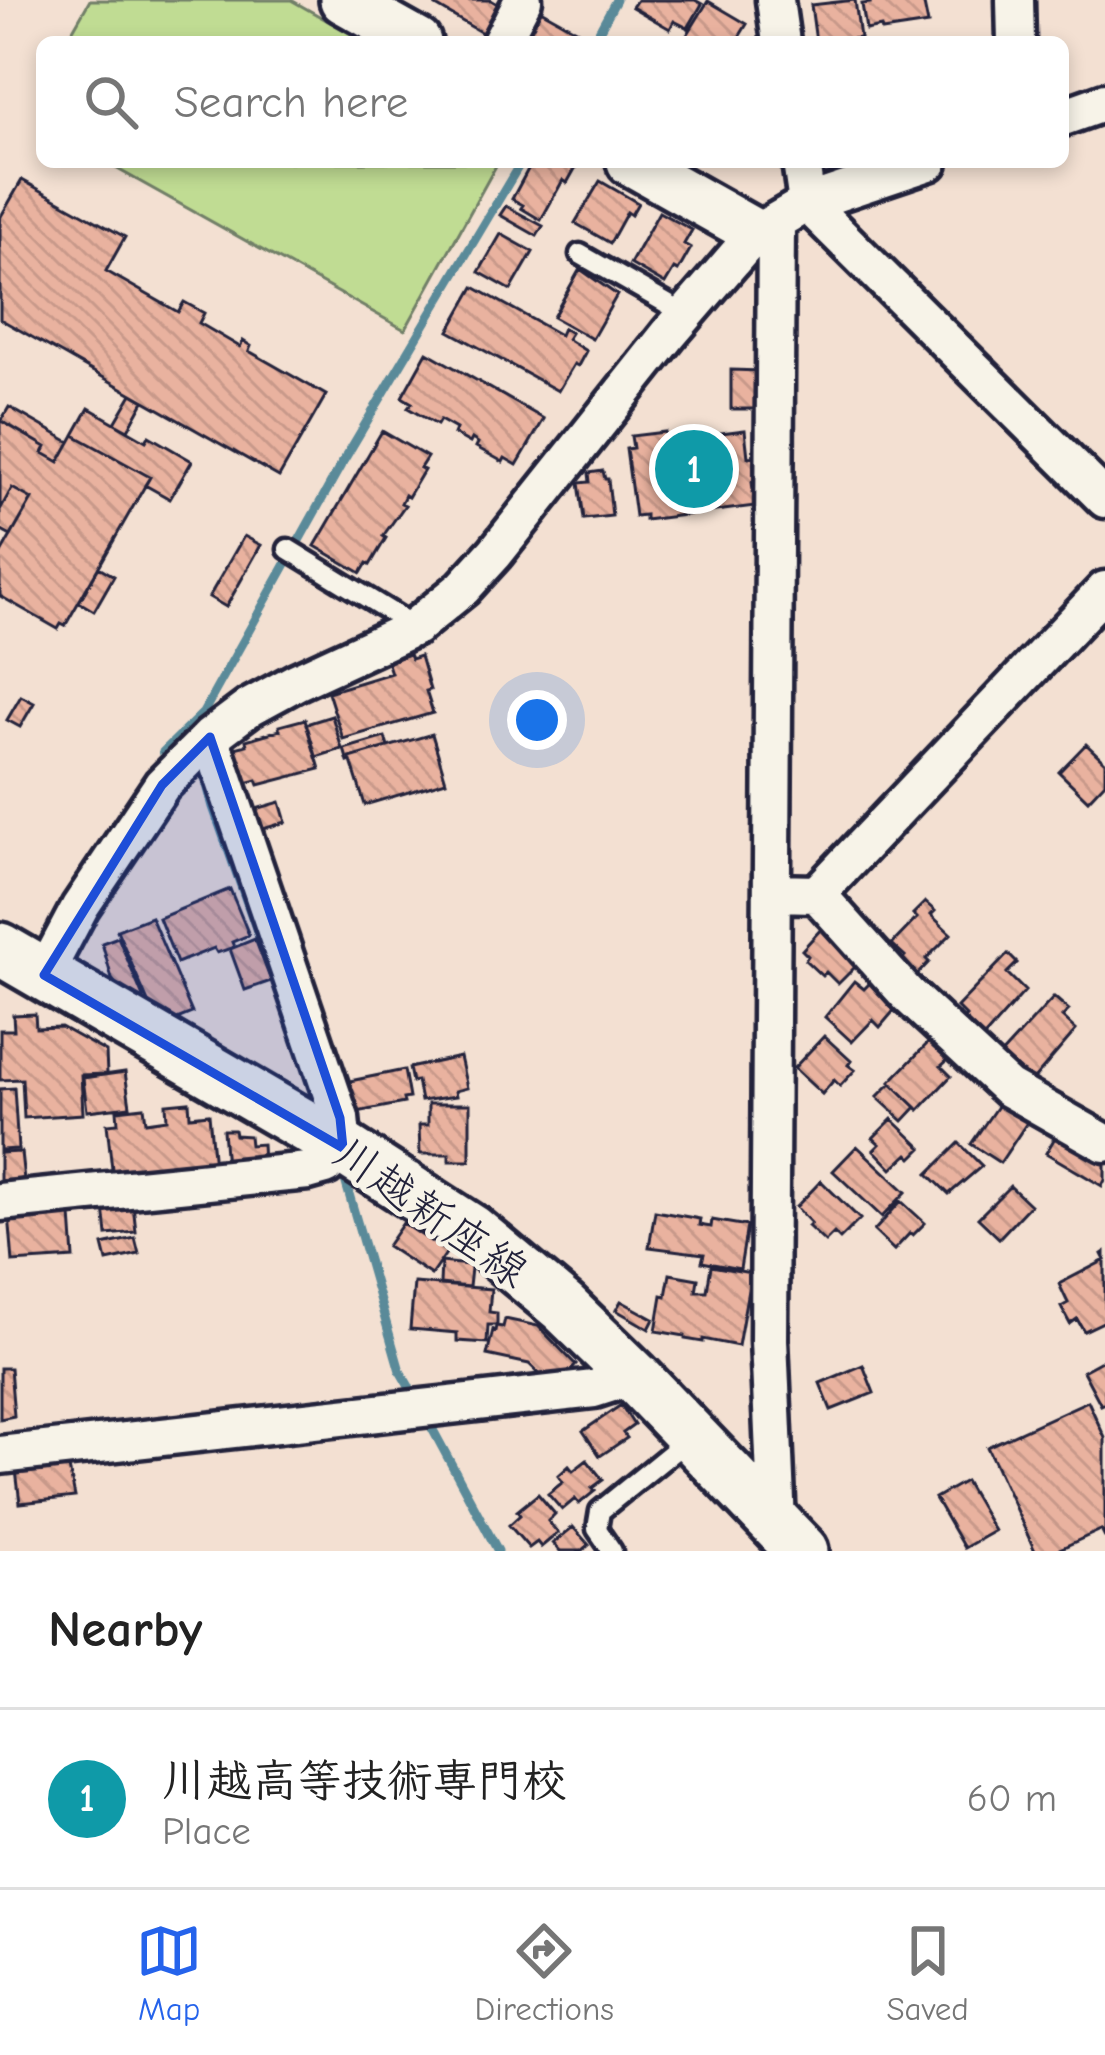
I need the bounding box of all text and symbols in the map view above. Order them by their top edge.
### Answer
search box [36,36,1069,168]
icon: search [78,69,144,135]
text: Search here [174,76,408,128]
pin: 1 [655,424,733,514]
your location [507,690,567,750]
street label: 川越新座線 [324,1126,538,1298]
text: Nearby [48,1600,202,1659]
text: 川越高等技術専門校 [162,1755,567,1807]
text: 1 [79,1776,95,1821]
text: 60 m [967,1776,1057,1821]
text: Place [162,1809,251,1854]
tab: Map [136,1918,202,2028]
tab: Directions [475,1918,614,2028]
tab: Saved [886,1918,969,2028]

